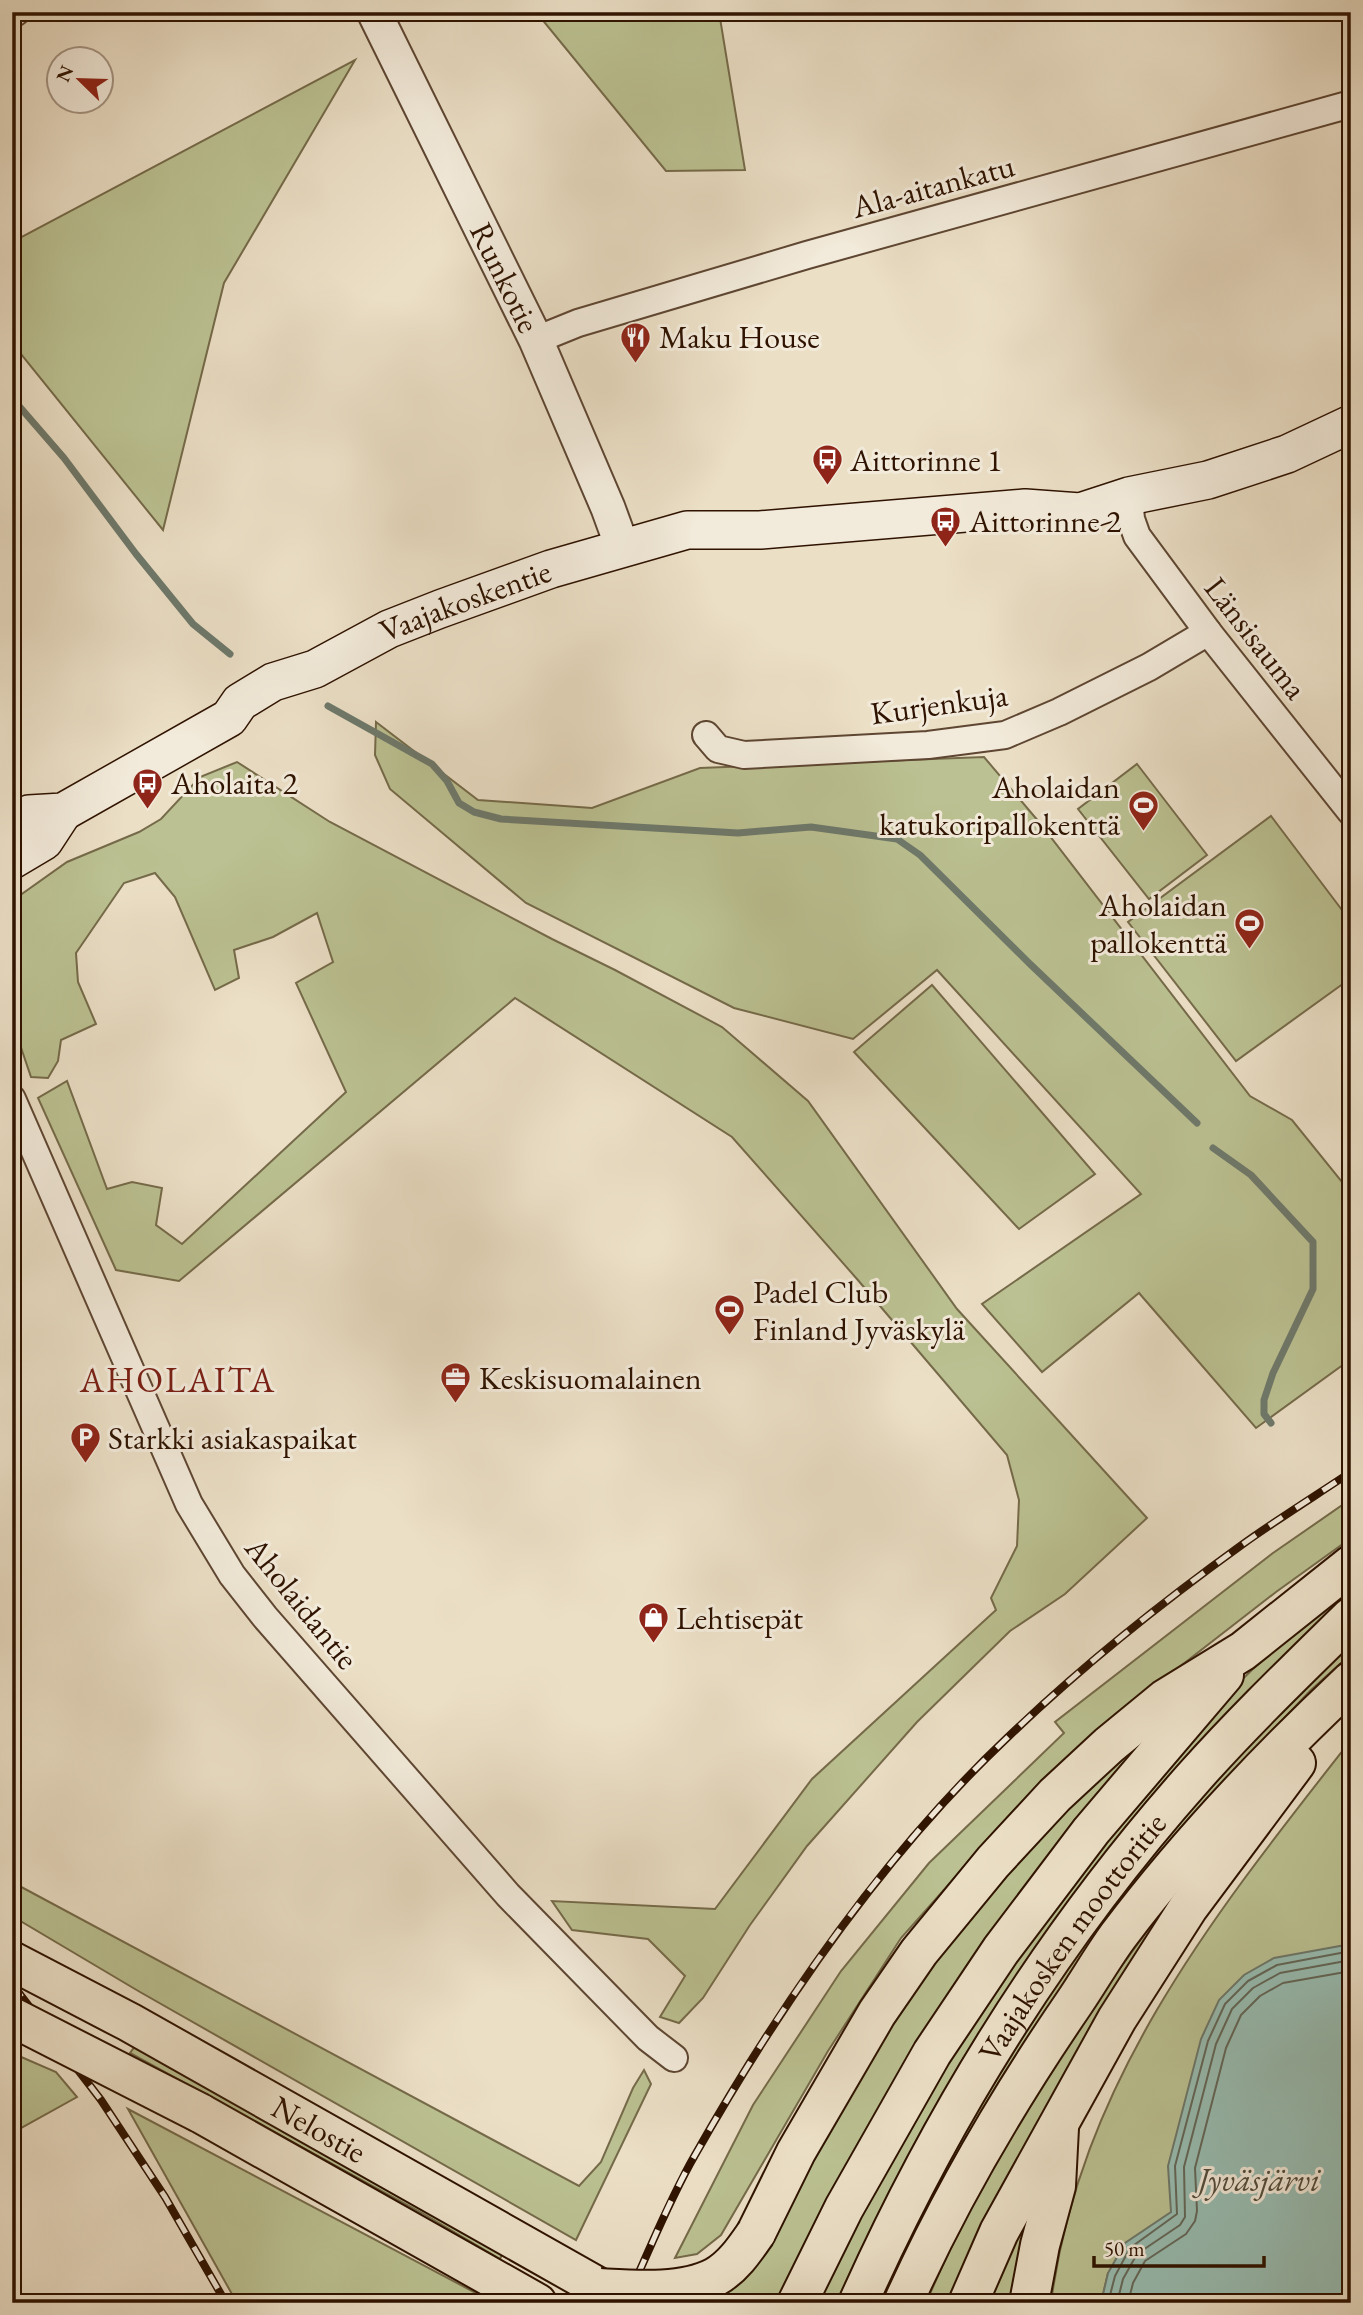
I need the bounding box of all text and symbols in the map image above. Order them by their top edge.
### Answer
north arrow [46,46,116,116]
text: N [50,61,80,86]
street label: Ala-aitankatu [846,144,1019,228]
street label: Runkotie [460,215,550,340]
place label: Maku House [659,316,820,358]
restaurant icon: Maku House [619,320,653,364]
place label: Aittorinne 1 [849,439,1002,481]
bus stop icon: Aittorinne 1 [810,443,844,487]
place label: Aittorinne 2 [968,500,1122,542]
bus stop icon: Aittorinne 2 [929,504,963,548]
street label: Vaajakoskentie [373,550,557,652]
street label: Länsisauma [1195,568,1317,708]
street label: Kurjenkuja [868,674,1010,734]
place label: Aholaita 2 [170,762,298,804]
bus stop icon: Aholaita 2 [131,766,165,810]
place label: Aholaidan katukoripallokenttä [879,766,1120,845]
sports icon: Aholaidan katukoripallokenttä [1126,788,1160,832]
place label: Aholaidan pallokenttä [1090,884,1227,963]
sports icon: Aholaidan pallokenttä [1233,906,1267,950]
place label: Padel Club Finland Jyväskylä [753,1271,965,1350]
sports icon: Padel Club Finland Jyväskylä [713,1293,747,1337]
district label: AHOLAITA [79,1357,276,1402]
place label: Keskisuomalainen [479,1357,702,1399]
office icon: Keskisuomalainen [439,1361,473,1405]
place label: Starkki asiakaspaikat [108,1417,357,1459]
parking icon: Starkki asiakaspaikat [68,1421,102,1465]
street label: Aholaidantie [235,1527,368,1678]
place label: Lehtisepät [676,1597,803,1639]
shop icon: Lehtisepät [636,1601,670,1645]
street label: Vaajakosken moottoritie [969,1804,1176,2069]
street label: Nelostie [264,2086,374,2173]
water label: Jyväsjärvi [1191,2158,1321,2201]
scale bar [1094,2224,1263,2268]
text: 50 m [1104,2235,1145,2262]

